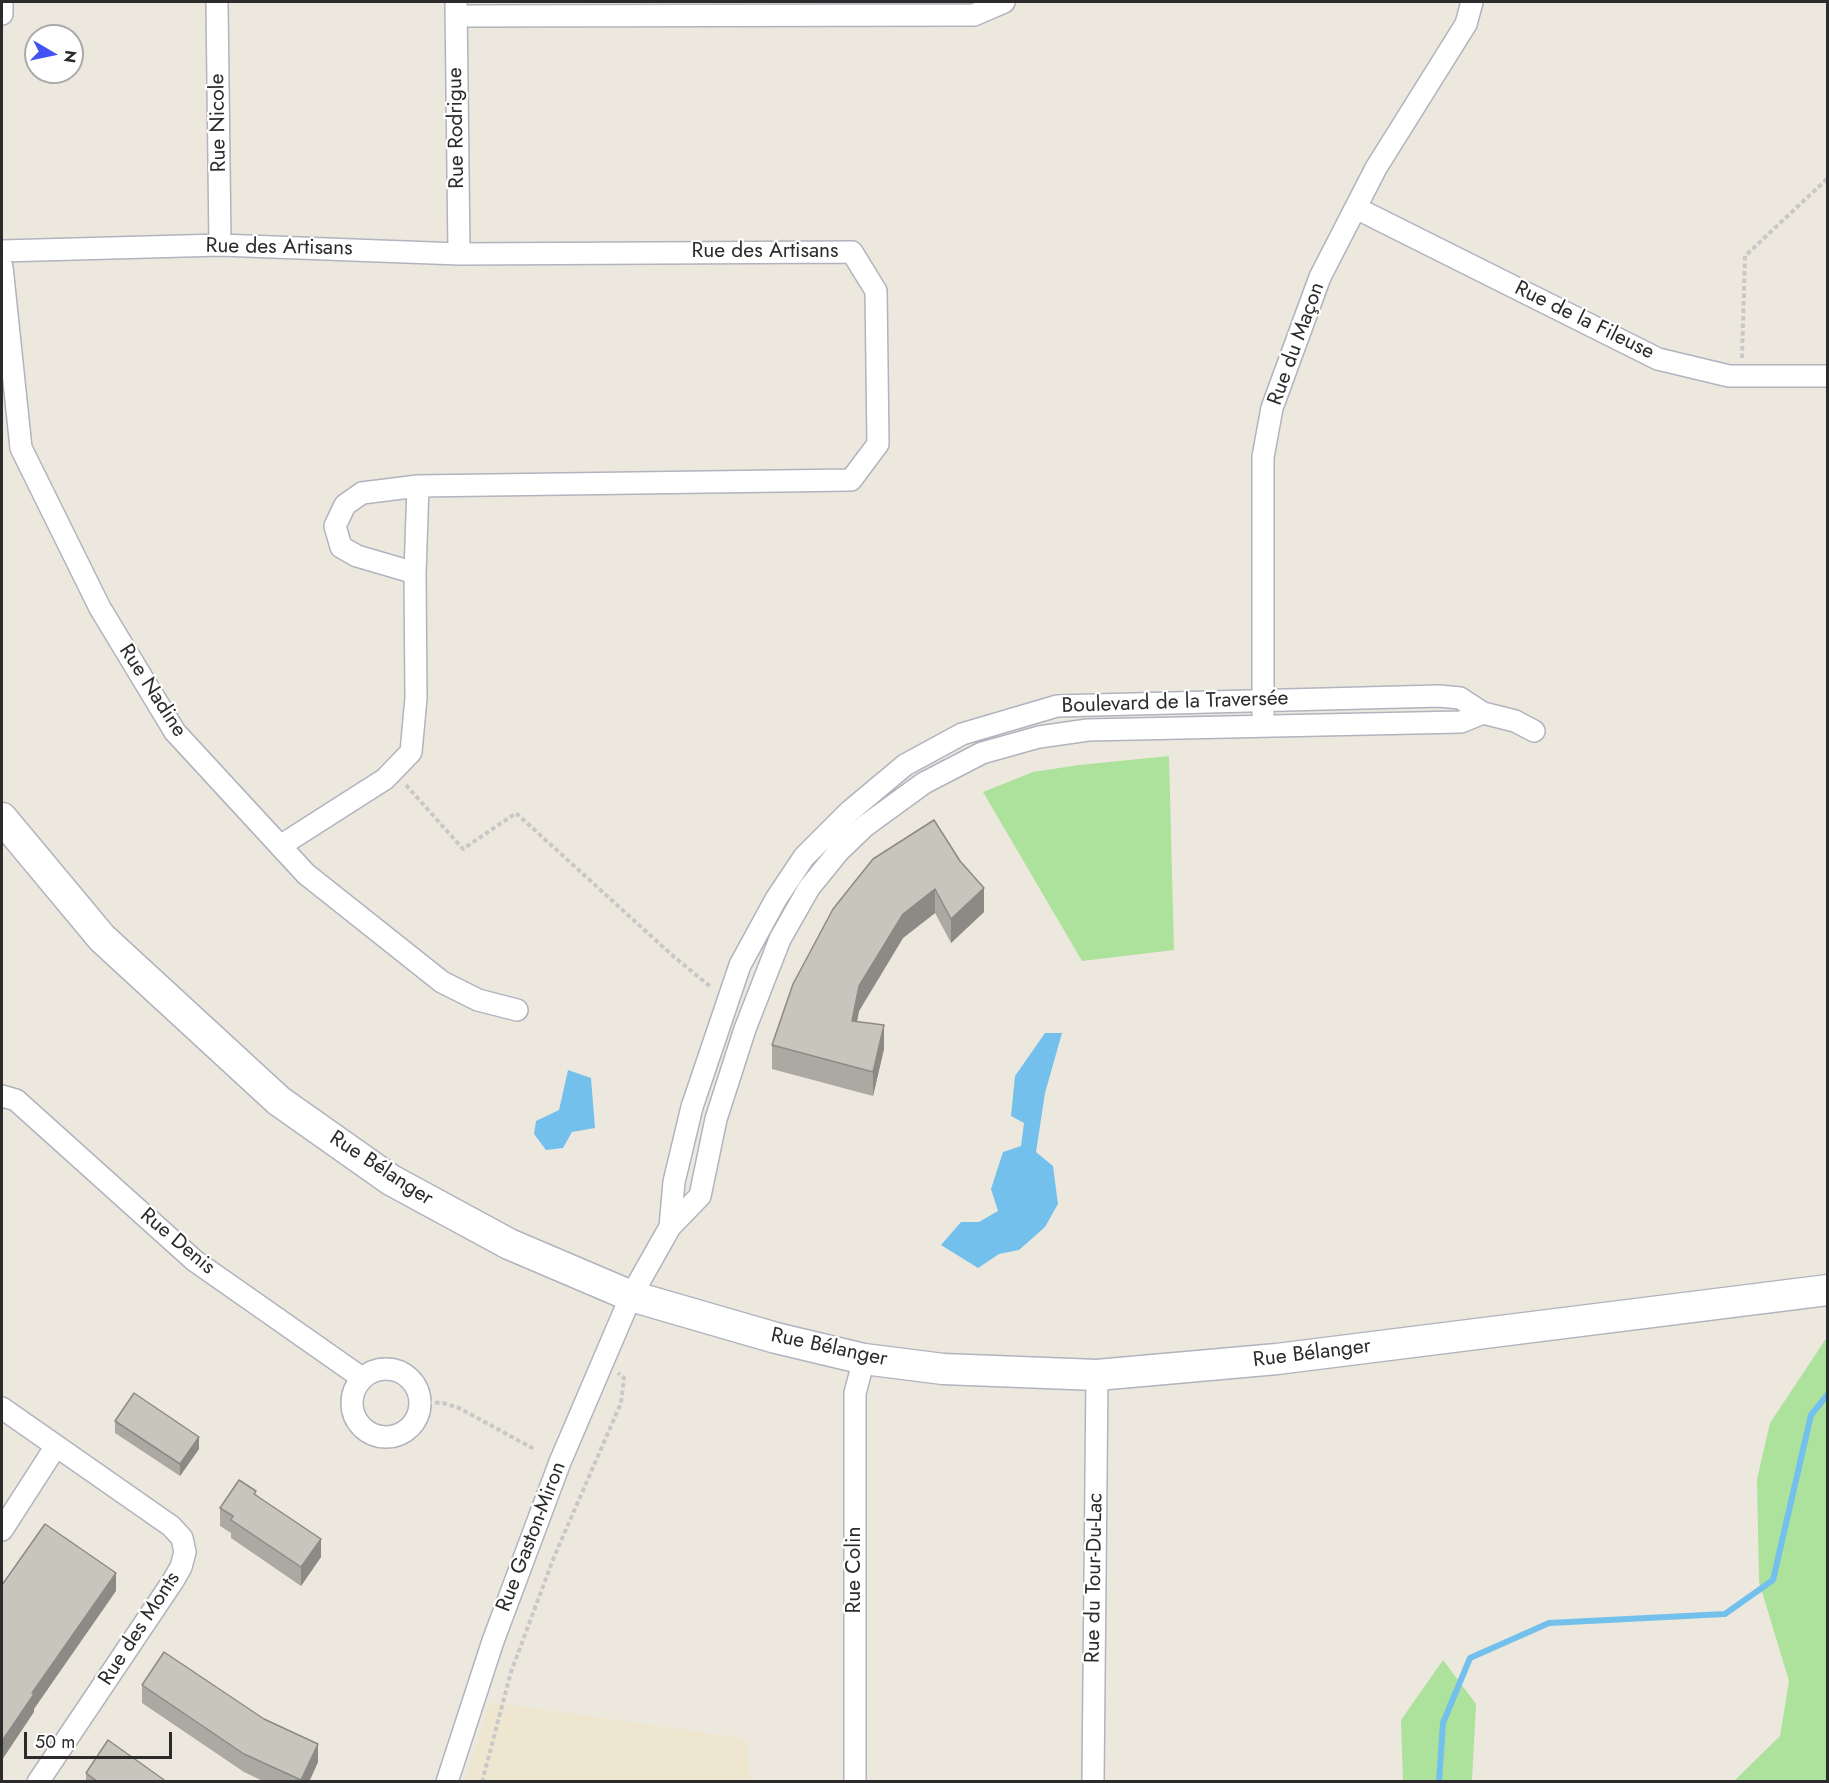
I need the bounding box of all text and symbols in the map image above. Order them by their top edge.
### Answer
north arrow [24,24,84,84]
text: N [58,49,83,65]
street label: Rue Rodrigue [443,67,471,189]
street label: Rue Nicole [206,73,232,173]
street label: Rue des Artisans [205,234,353,262]
street label: Rue des Artisans [691,239,839,265]
street label: Rue de la Fileuse [1510,276,1658,366]
street label: Rue du Maçon [1263,279,1331,409]
street label: Rue Nadine [113,640,191,742]
street label: Boulevard de la Traversée [1061,686,1289,720]
street label: Rue Bélanger [324,1126,438,1212]
street label: Rue Denis [134,1203,220,1281]
street label: Rue Bélanger [768,1323,890,1373]
street label: Rue Bélanger [1252,1334,1372,1374]
street label: Rue Gaston-Miron [492,1458,572,1616]
street label: Rue du Tour-Du-Lac [1081,1493,1109,1663]
street label: Rue Colin [842,1526,868,1614]
street label: Rue des Monts [94,1567,186,1691]
scale bar [27,1720,176,1758]
text: 50 m [35,1729,75,1755]

